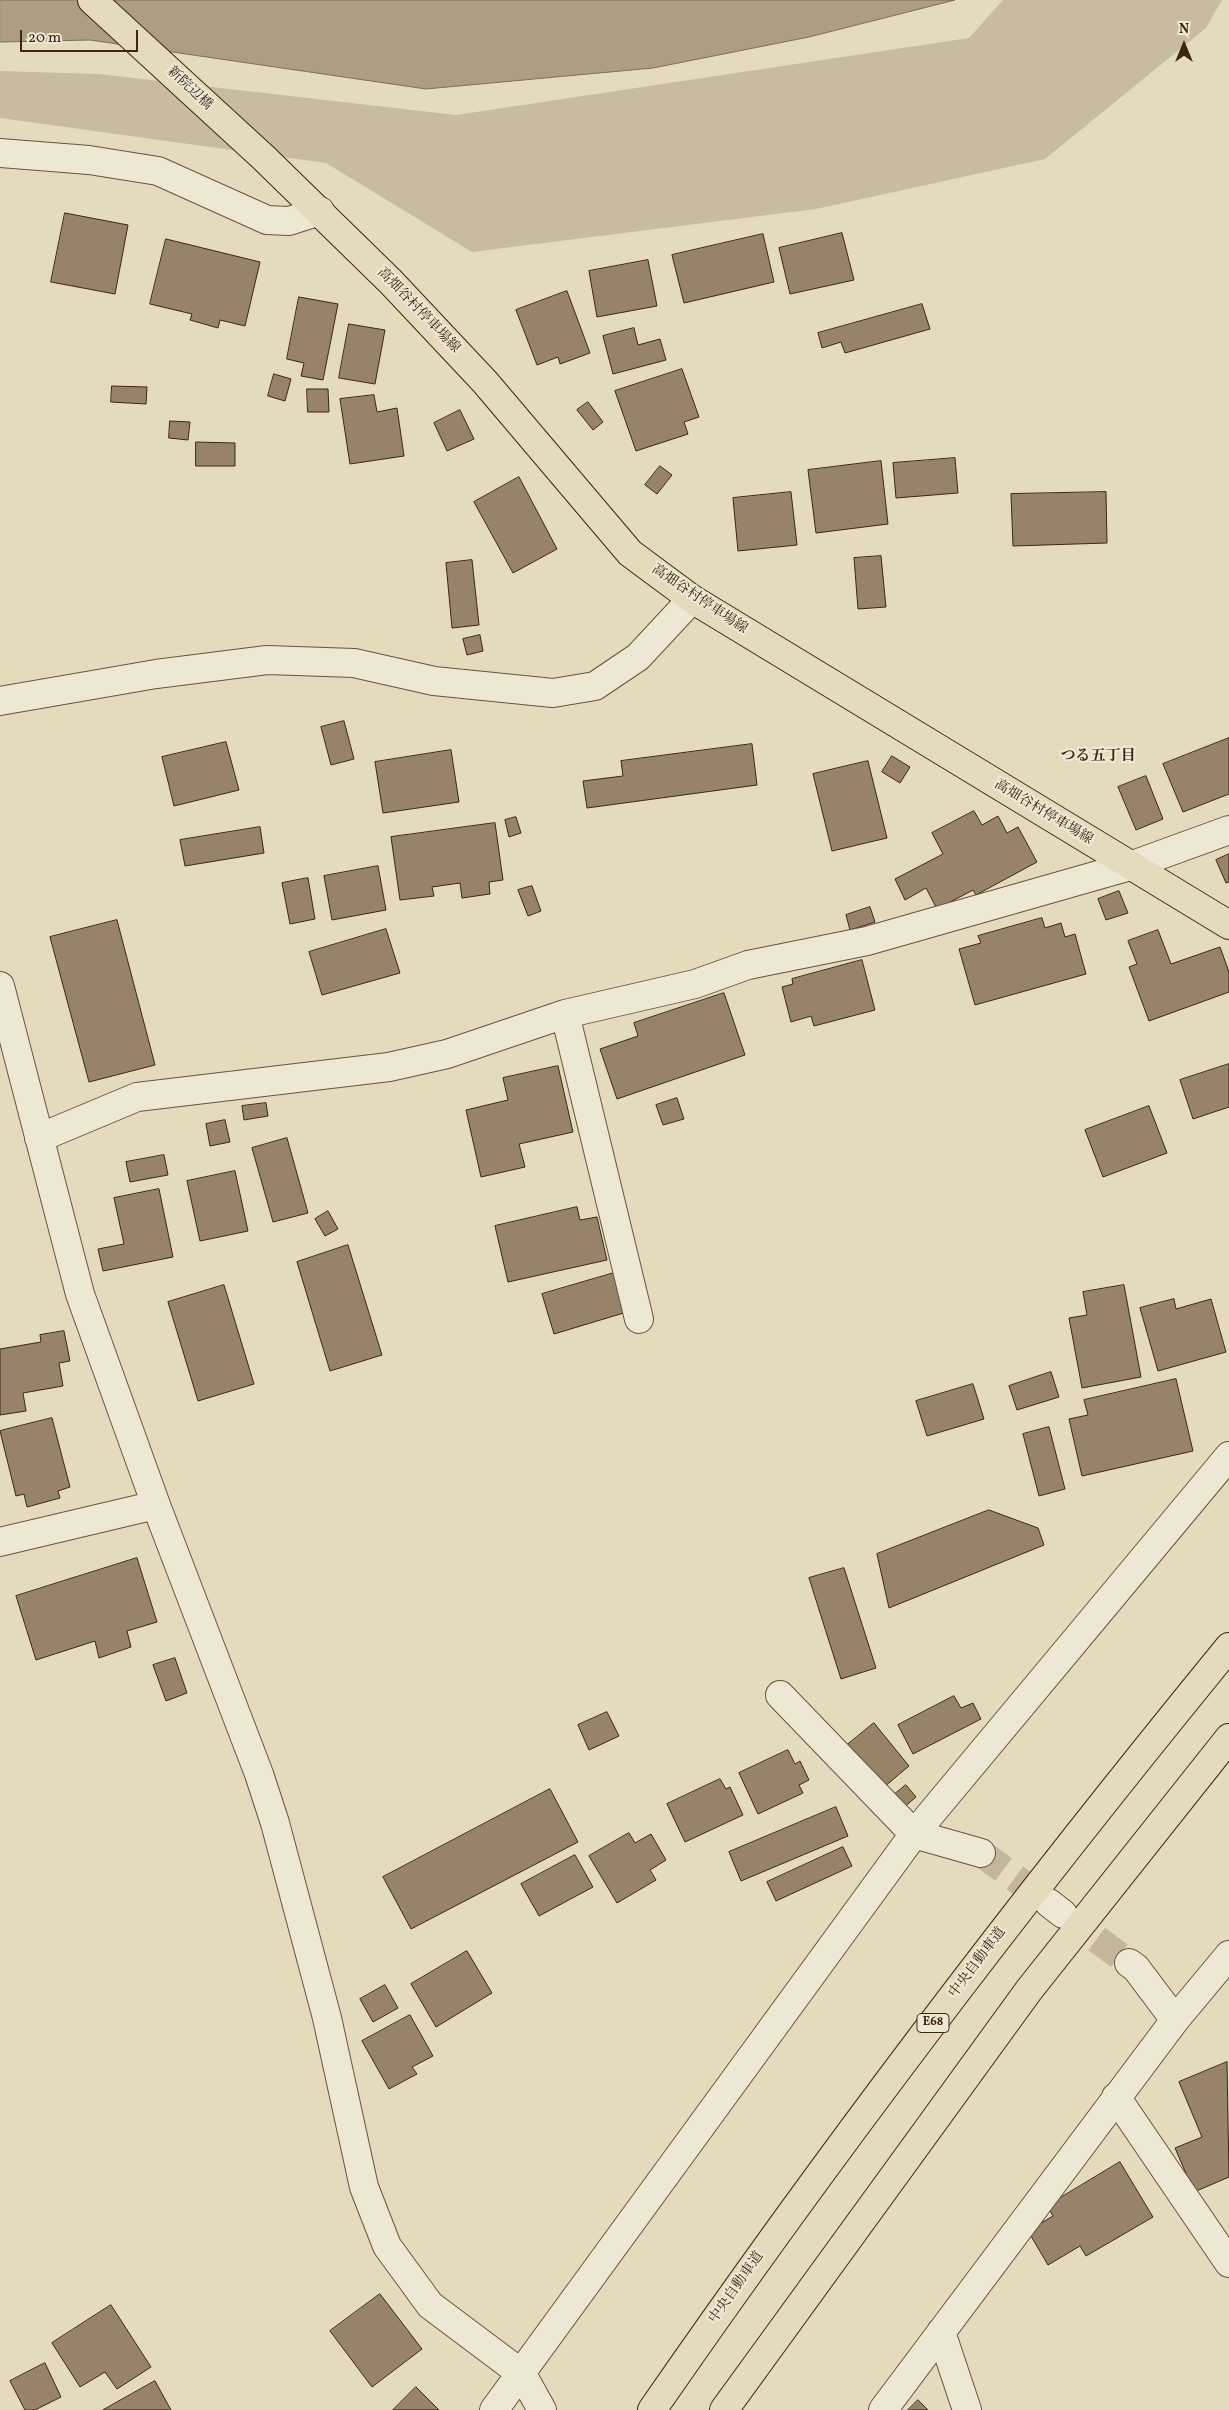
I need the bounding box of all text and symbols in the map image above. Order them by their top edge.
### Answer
scale bar [22,20,140,52]
north arrow [1159,20,1209,70]
text: N [1179,20,1189,39]
text: 20 m [28,28,61,49]
street label: 新院辺橋 [163,64,215,114]
street label: 高畑谷村停車場線 [373,265,463,357]
street label: 高畑谷村停車場線 [648,562,750,638]
district label: つる五丁目 [1061,748,1135,766]
street label: 高畑谷村停車場線 [991,777,1095,849]
street label: 中央自動車道 [946,1924,1010,2002]
road number: E68 [917,2014,949,2032]
street label: 中央自動車道 [706,2249,768,2327]

